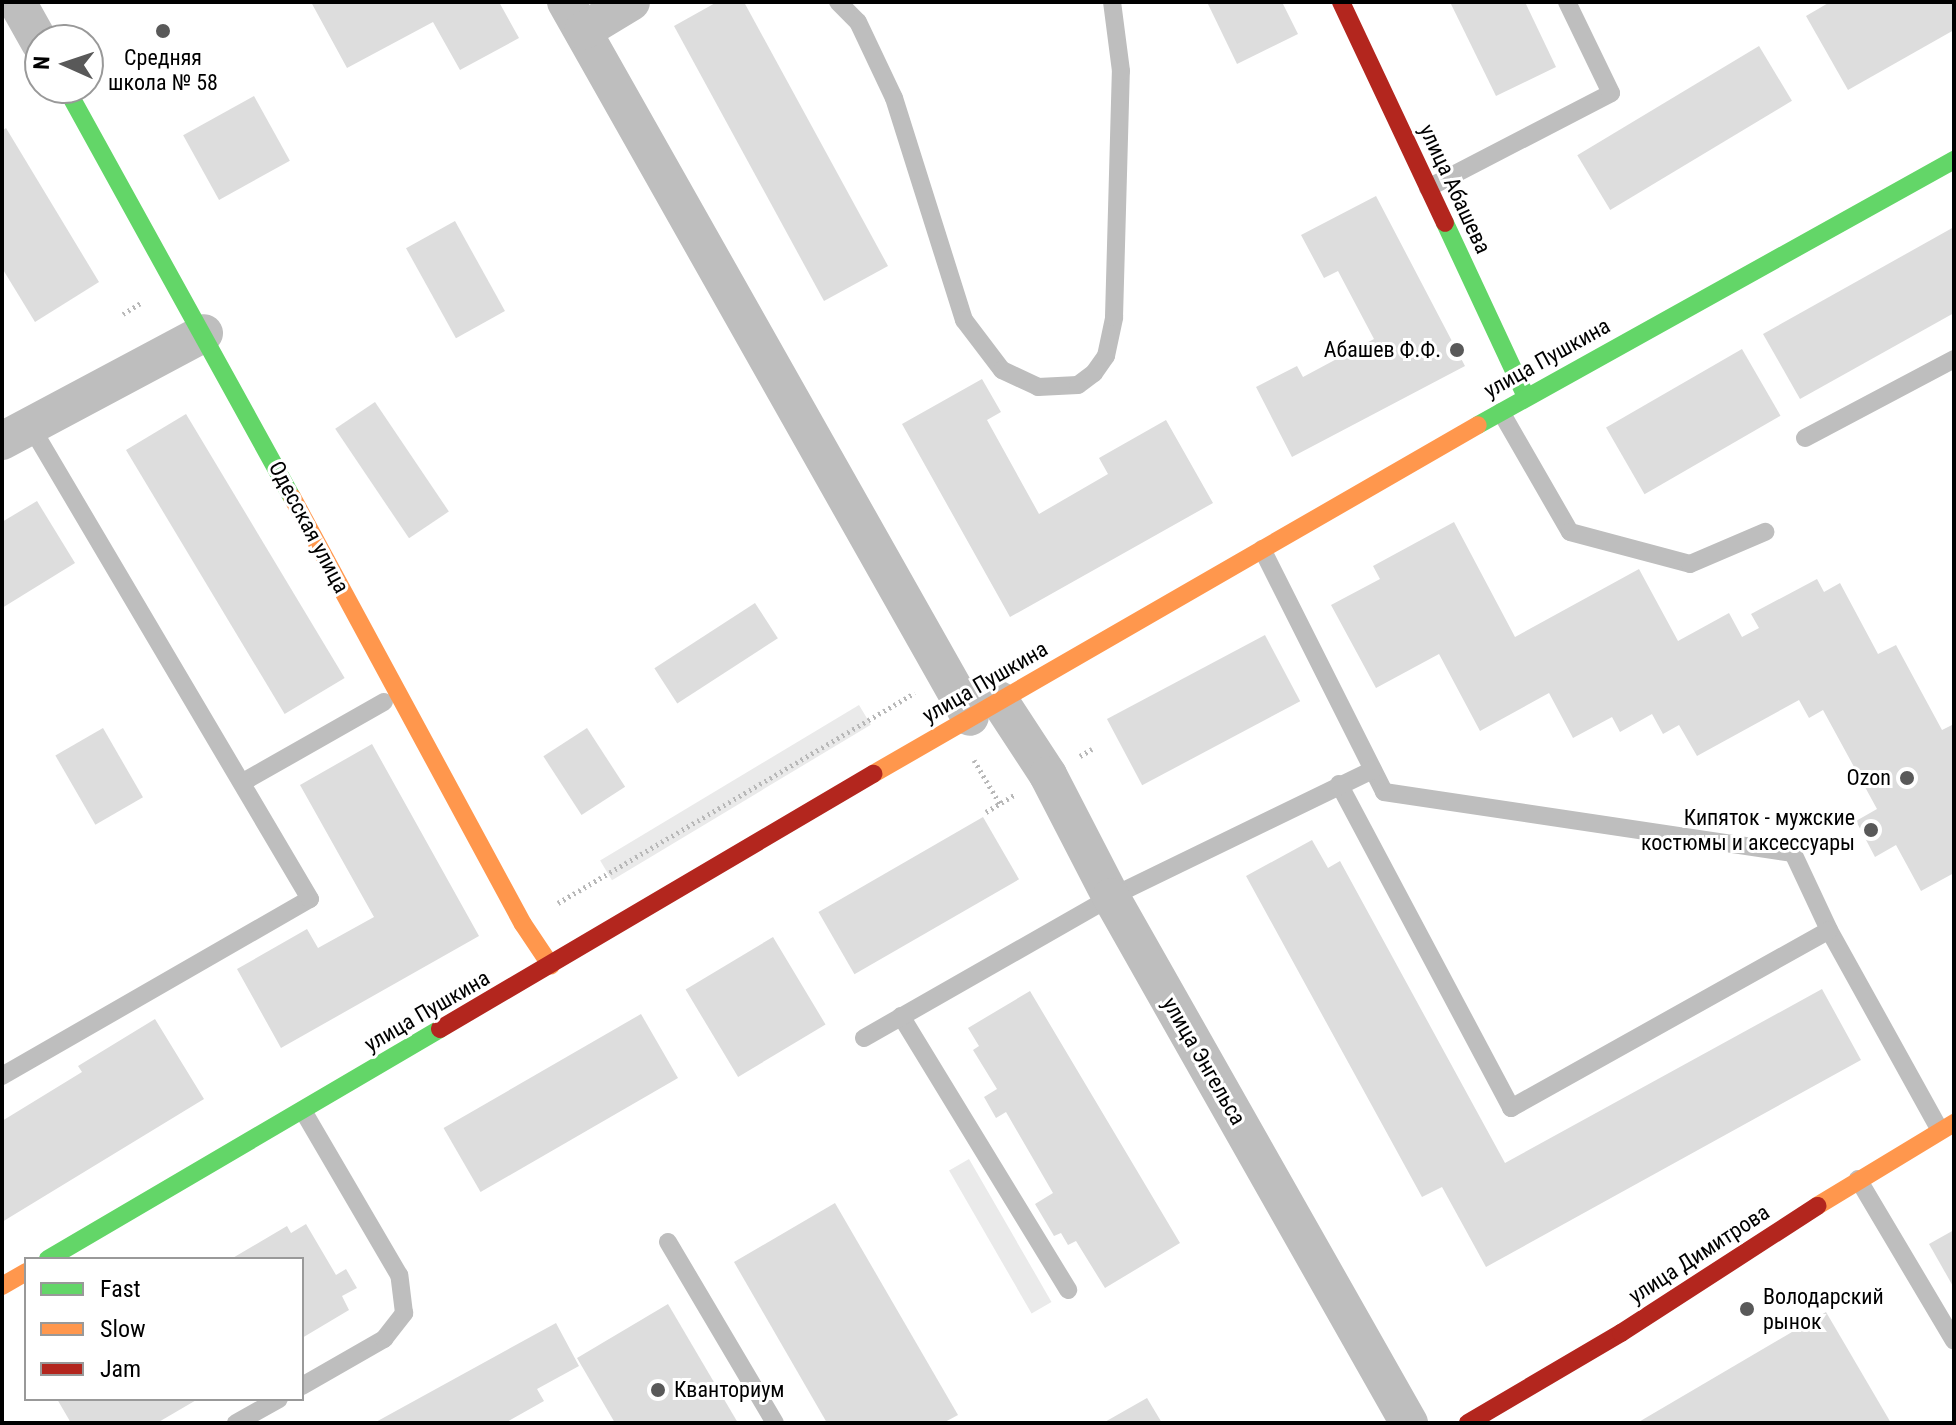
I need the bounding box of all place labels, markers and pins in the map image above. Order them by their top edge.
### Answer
marker: Средняя школа № 58 [154,22,172,40]
place label: Средняя школа № 58 [108,44,218,96]
place label: Абашев Ф.Ф. [1324,337,1441,363]
marker: Абашев Ф.Ф. [1448,341,1466,359]
place label: Ozon [1847,765,1891,791]
marker: Ozon [1898,769,1916,787]
place label: Кипяток - мужские костюмы и аксессуары [1641,804,1855,856]
marker: Кипяток - мужские костюмы и аксессуары [1862,821,1880,839]
place label: Володарский рынок [1763,1283,1884,1334]
marker: Володарский рынок [1738,1300,1756,1318]
place label: Кванториум [674,1377,785,1403]
marker: Кванториум [649,1381,667,1399]

